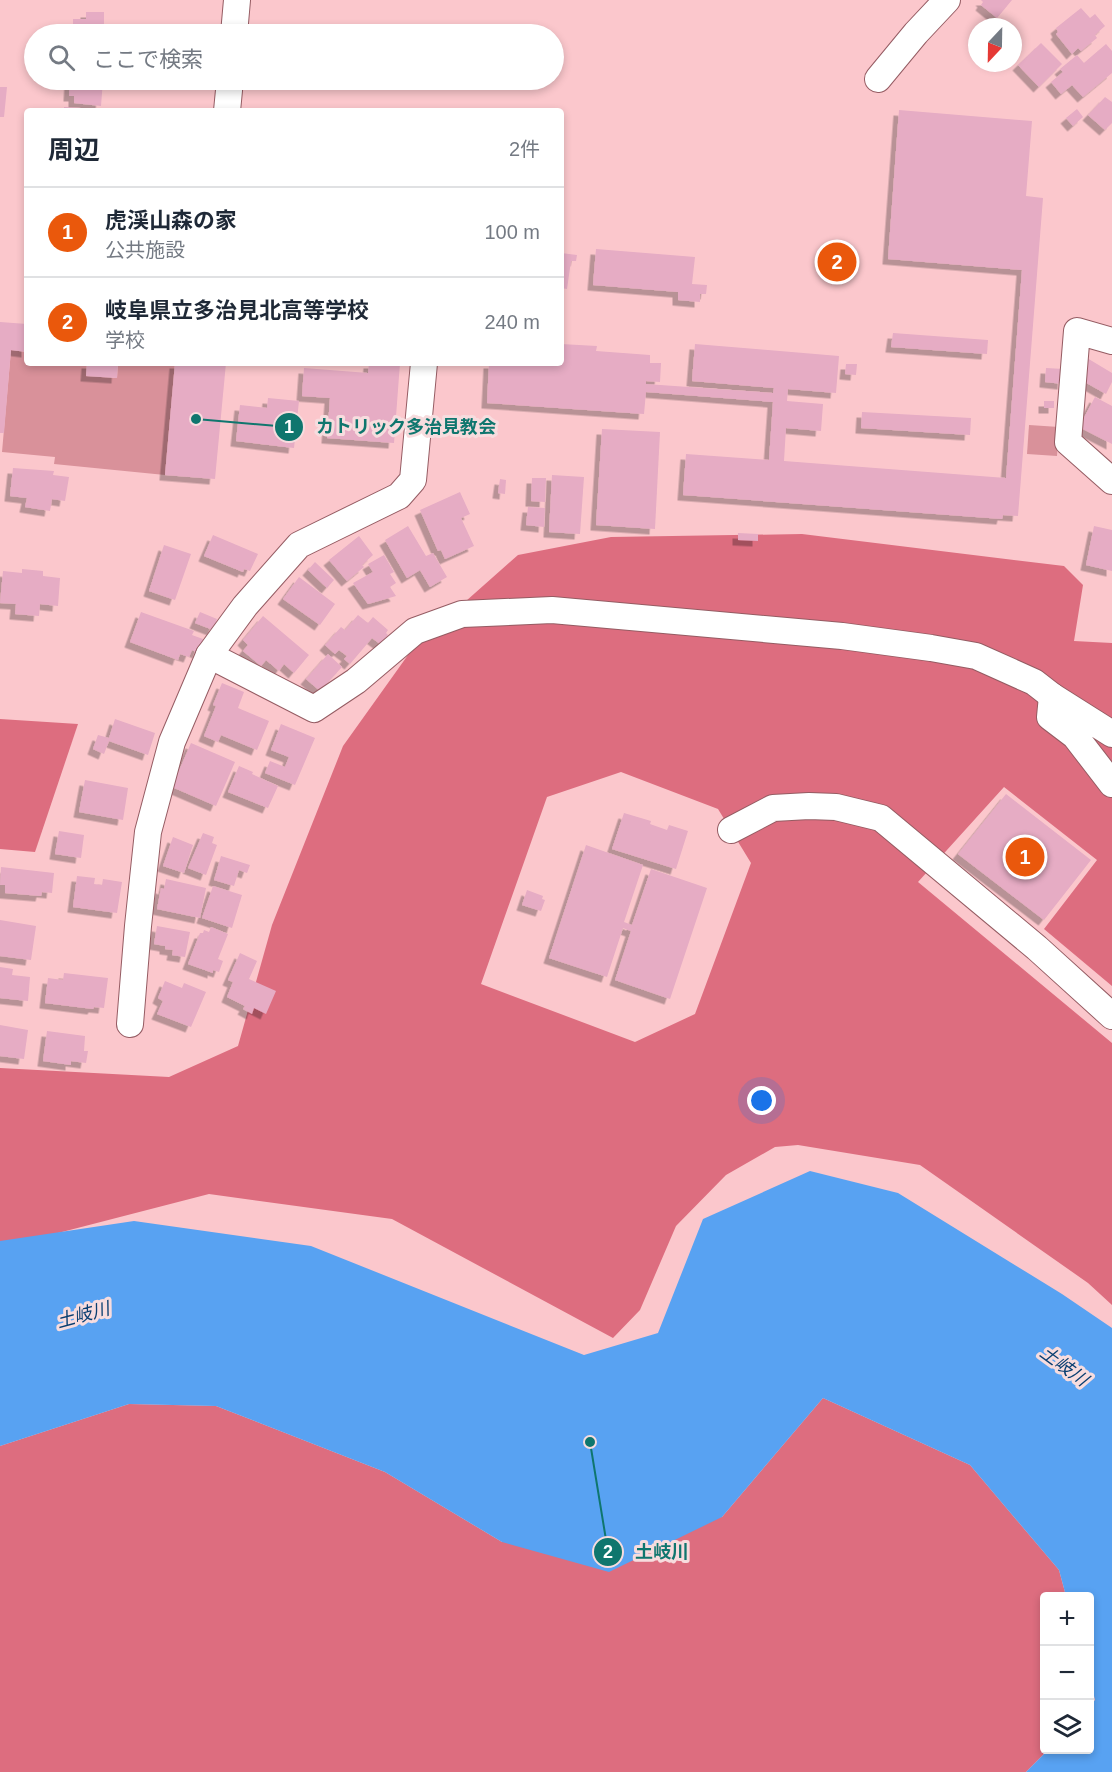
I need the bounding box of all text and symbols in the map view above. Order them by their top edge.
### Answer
north arrow [968,18,1022,72]
search box [24,24,564,90]
icon: search [45,41,78,74]
text: ここで検索 [93,47,203,72]
text: 周辺 [48,135,100,165]
text: 2件 [509,138,540,160]
text: 虎渓山森の家 [105,208,237,233]
text: 1 [62,221,73,243]
text: 100 m [484,221,540,243]
text: 公共施設 [105,239,185,261]
pin: 2 [818,240,856,284]
text: 岐阜県立多治見北高等学校 [105,298,369,323]
text: 2 [62,311,73,333]
text: 240 m [484,311,540,333]
text: 学校 [105,329,145,351]
callout: カトリック多治見教会 [274,409,508,445]
text: 1 [284,417,294,437]
text: カトリック多治見教会 [316,417,496,437]
pin: 1 [1006,834,1044,880]
your location [747,1086,776,1115]
water label: 土岐川 [54,1298,114,1332]
water label: 土岐川 [1036,1342,1093,1391]
callout: 土岐川 [593,1534,701,1570]
text: 2 [603,1542,613,1562]
text: 土岐川 [635,1542,689,1562]
map controls [1040,1592,1094,1754]
button: + [1040,1592,1094,1646]
button: − [1040,1646,1094,1700]
button: layers [1040,1700,1094,1754]

